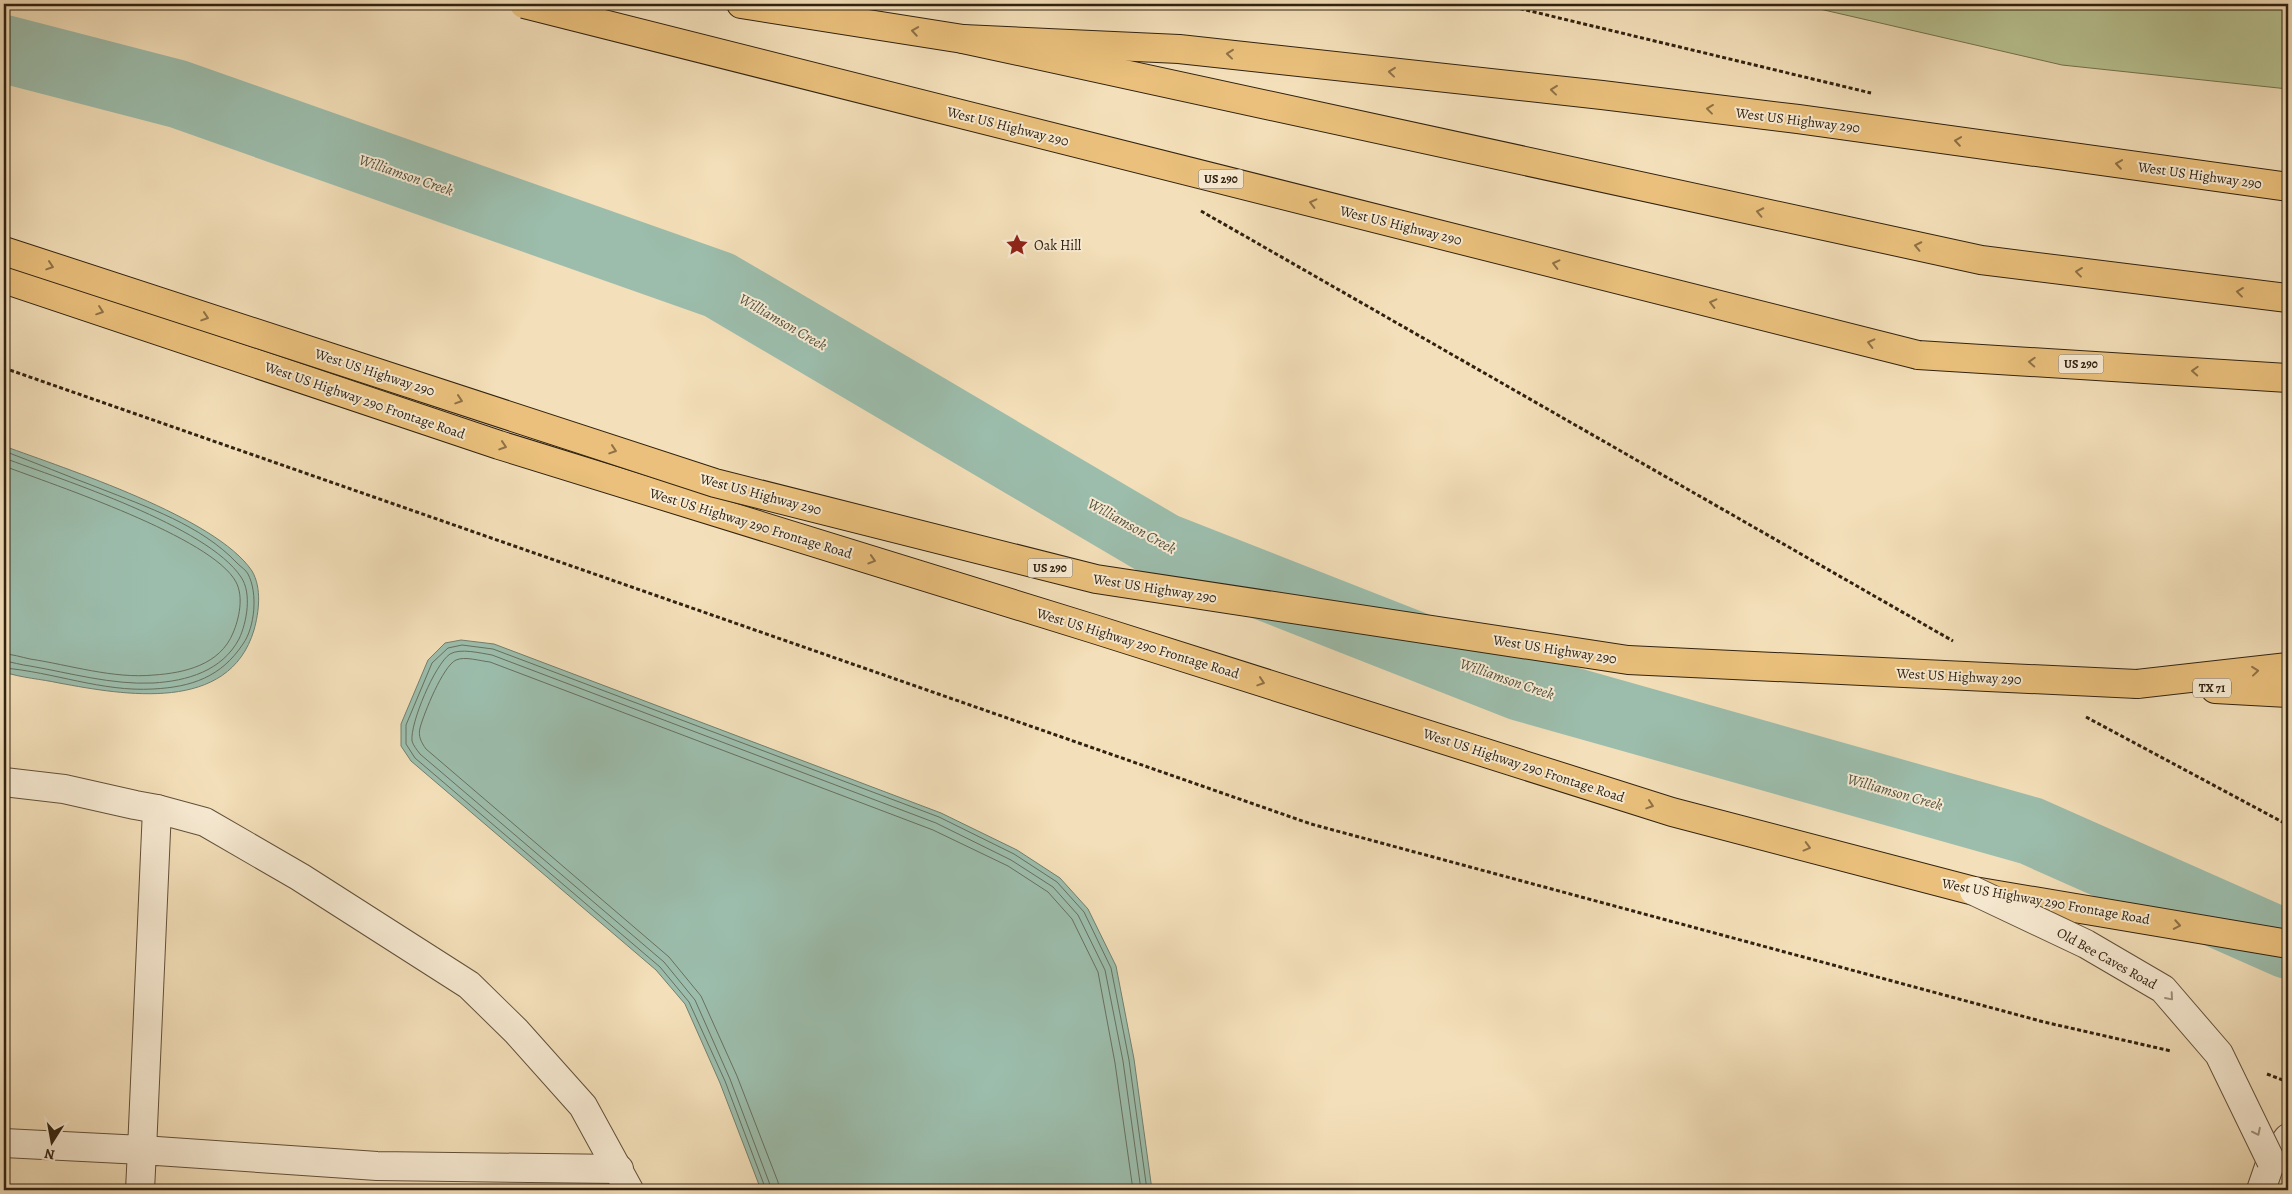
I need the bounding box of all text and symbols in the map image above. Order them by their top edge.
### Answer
one-way arrow [911,27,919,37]
one-way arrow [1226,49,1234,60]
one-way arrow [1388,67,1396,78]
one-way arrow [1549,85,1557,96]
street label: West US Highway 290 [944,102,1071,151]
street label: West US Highway 290 [1734,103,1861,138]
one-way arrow [1706,104,1714,114]
one-way arrow [1953,137,1962,147]
water label: Williamson Creek [356,150,456,201]
street label: West US Highway 290 [2136,157,2263,194]
one-way arrow [2114,159,2122,170]
road number: US 290 [1198,170,1244,188]
one-way arrow [1310,198,1318,208]
street label: West US Highway 290 [1337,201,1464,250]
one-way arrow [1755,207,1764,218]
place icon: Oak Hill [1004,232,1030,258]
place label: Oak Hill [1034,236,1082,255]
one-way arrow [1914,241,1923,252]
one-way arrow [1551,259,1560,270]
one-way arrow [45,260,54,270]
one-way arrow [2074,267,2082,278]
one-way arrow [2236,287,2244,298]
water label: Williamson Creek [735,289,831,355]
one-way arrow [1710,299,1718,309]
one-way arrow [95,305,104,315]
one-way arrow [200,311,208,321]
one-way arrow [1866,338,1875,349]
street label: West US Highway 290 [312,344,437,401]
road number: US 290 [2058,354,2104,374]
one-way arrow [2028,356,2036,367]
street label: West US Highway 290 Frontage Road [261,357,468,444]
one-way arrow [2190,365,2198,376]
one-way arrow [454,394,462,404]
one-way arrow [498,440,507,450]
one-way arrow [609,445,617,455]
street label: West US Highway 290 [697,469,824,520]
street label: West US Highway 290 Frontage Road [646,483,855,564]
water label: Williamson Creek [1084,493,1180,559]
one-way arrow [868,555,876,565]
road number: US 290 [1028,558,1072,578]
street label: West US Highway 290 [1091,569,1218,608]
street label: West US Highway 290 Frontage Road [1033,603,1242,684]
street label: West US Highway 290 [1491,630,1618,669]
water label: Williamson Creek [1457,654,1557,705]
street label: West US Highway 290 [1895,664,2022,689]
one-way arrow [2251,666,2259,677]
one-way arrow [1257,676,1265,686]
road number: TX 71 [2193,678,2231,698]
street label: West US Highway 290 Frontage Road [1420,724,1628,807]
water label: Williamson Creek [1845,769,1945,815]
one-way arrow [1645,799,1654,809]
one-way arrow [1802,841,1811,852]
street label: West US Highway 290 Frontage Road [1939,874,2152,929]
one-way arrow [2174,919,2182,930]
street label: Old Bee Caves Road [2053,923,2161,994]
one-way arrow [2164,991,2173,1000]
north arrow [28,1116,78,1166]
one-way arrow [2251,1127,2261,1136]
text: N [43,1144,56,1165]

